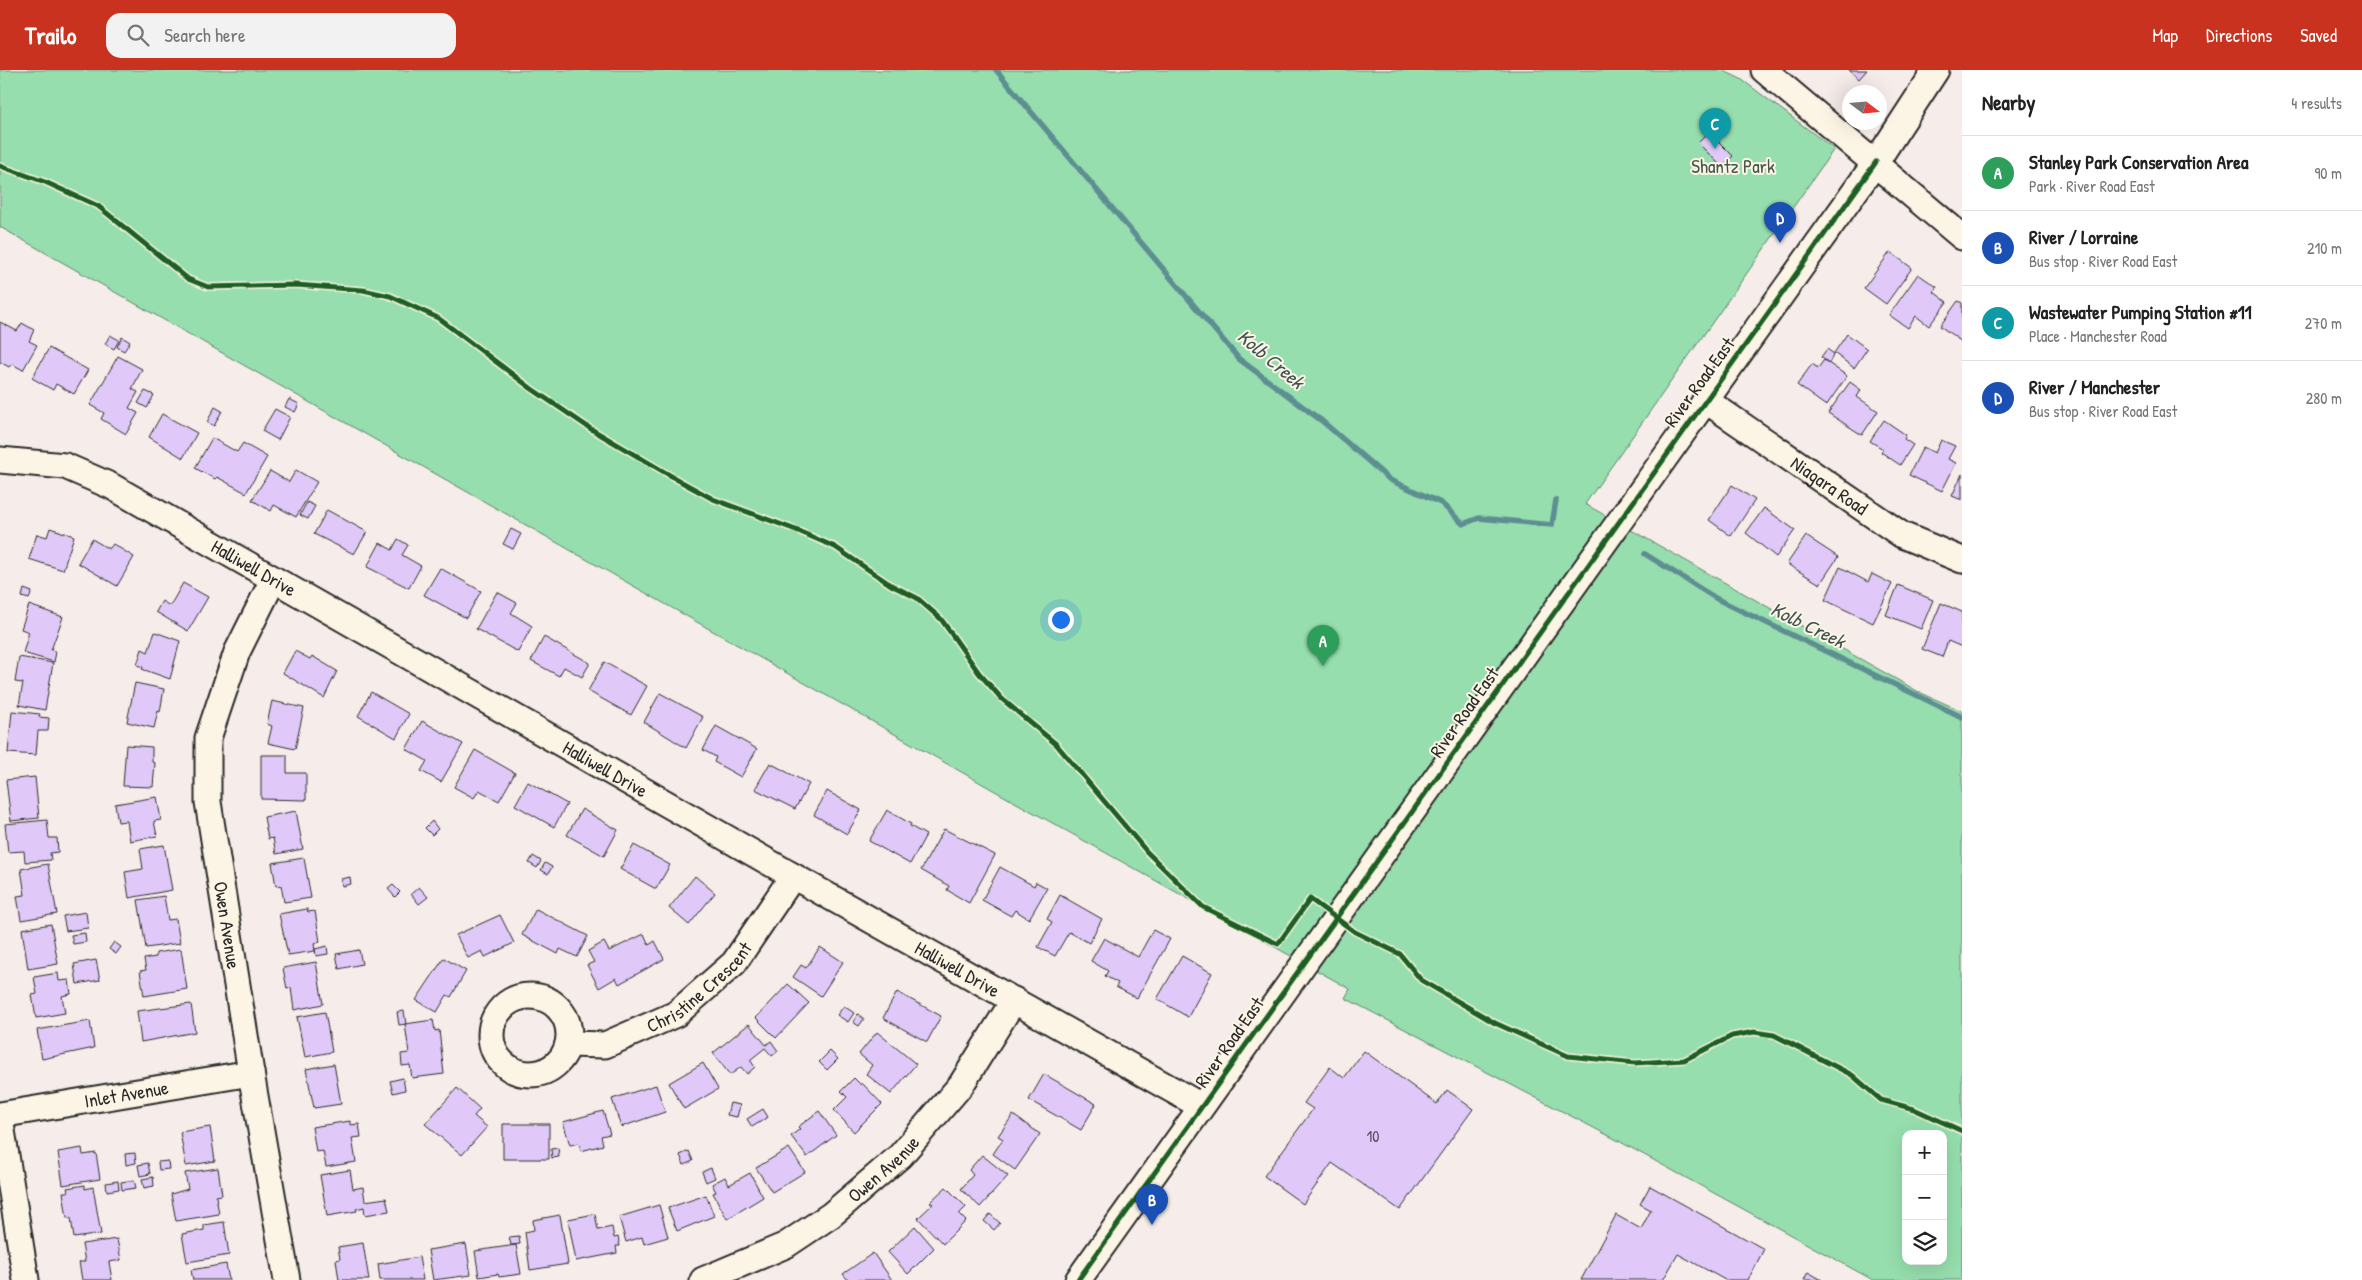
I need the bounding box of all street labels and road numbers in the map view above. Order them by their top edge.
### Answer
street label: River Road East [1658,332,1741,432]
street label: Niagara Road [1786,450,1874,521]
street label: Halliwell Drive [207,533,301,602]
street label: River Road East [1423,661,1505,762]
street label: Halliwell Drive [558,734,653,803]
street label: Owen Avenue [208,880,247,971]
street label: Halliwell Drive [910,934,1005,1003]
street label: Christine Crescent [642,936,758,1038]
street label: River Road East [1188,991,1270,1092]
street label: Inlet Avenue [82,1074,171,1114]
street label: Owen Avenue [842,1130,925,1208]

